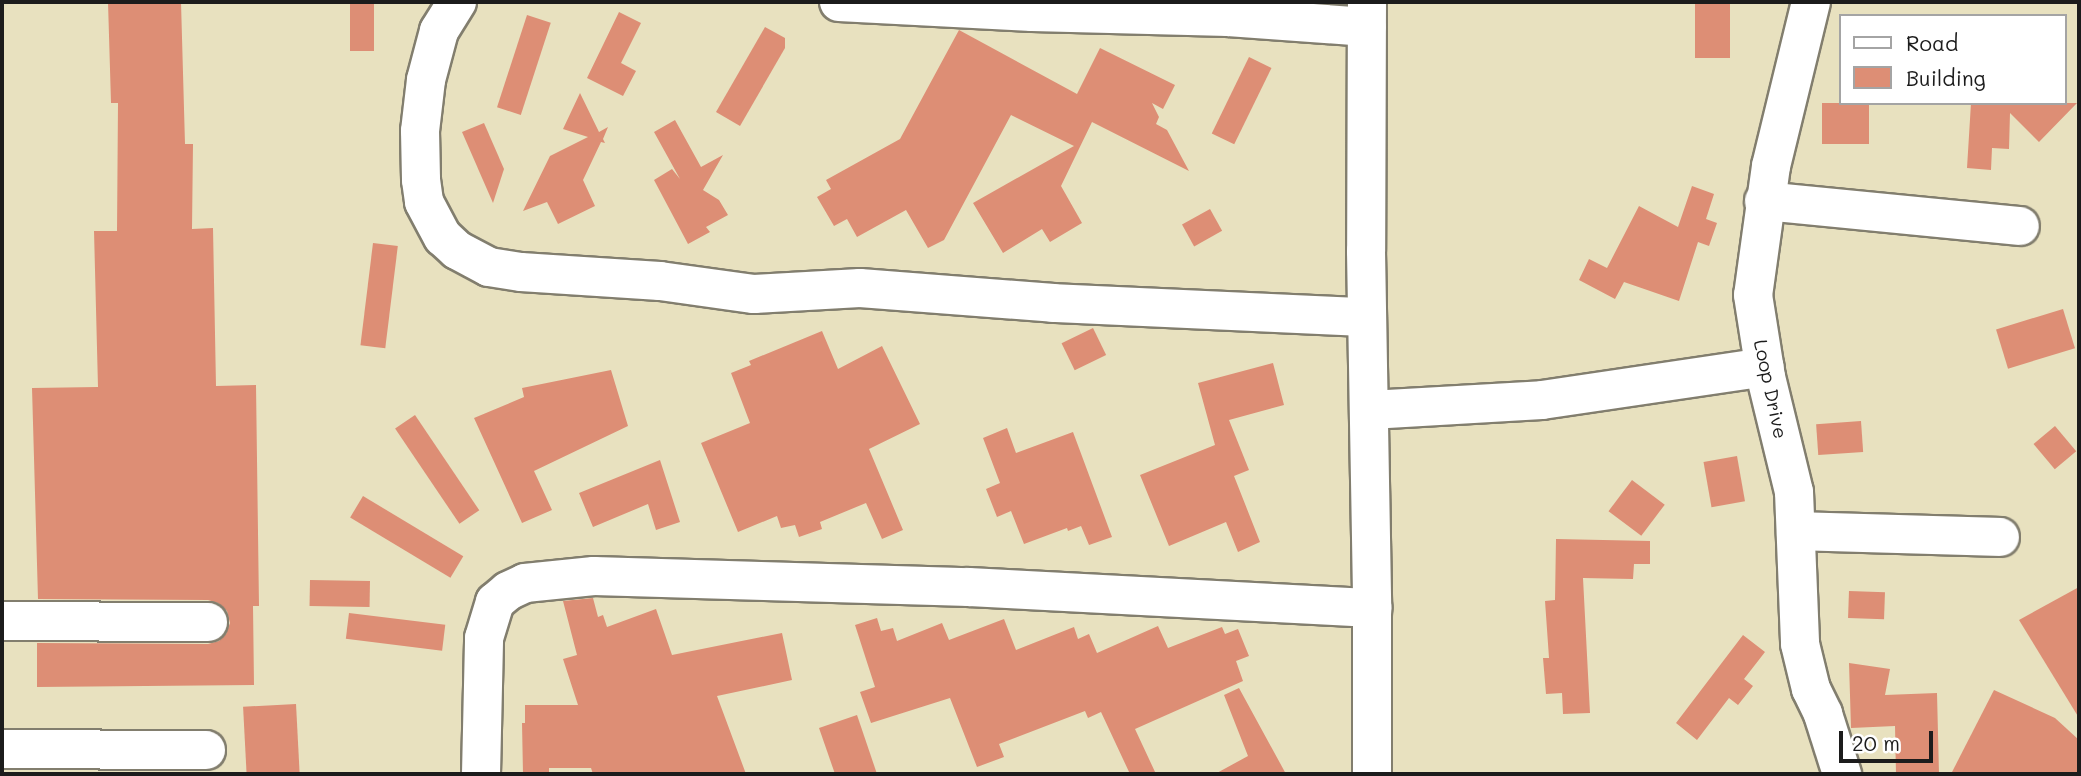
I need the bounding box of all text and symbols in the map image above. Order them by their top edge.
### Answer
legend [1840,14,2067,105]
text: Road [1906,29,1958,56]
text: Building [1906,64,1986,91]
street label: Loop Drive [1749,337,1793,441]
scale bar [1843,716,1938,760]
text: 20 m [1852,729,1900,756]

